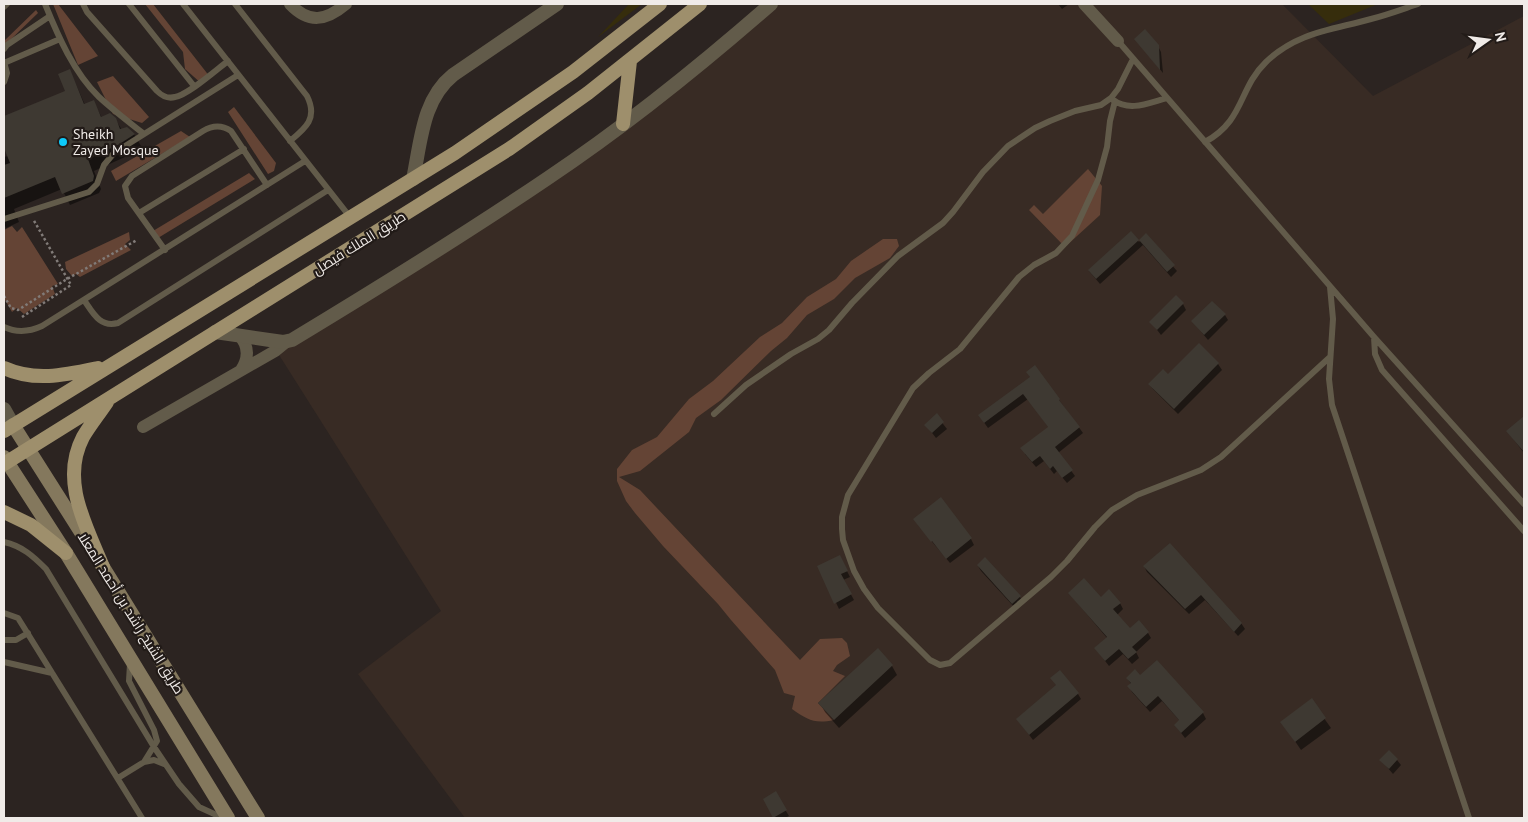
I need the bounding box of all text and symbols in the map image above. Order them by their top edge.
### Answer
north arrow [1463,15,1513,65]
text: N [1491,30,1510,43]
place label: Sheikh Zayed Mosque [73,125,159,159]
marker: Sheikh Zayed Mosque [57,136,69,148]
street label: طريق الملك فيصل [309,207,409,279]
street label: طريق الشيخ راشد بن أحمد المعلا [74,529,188,697]

